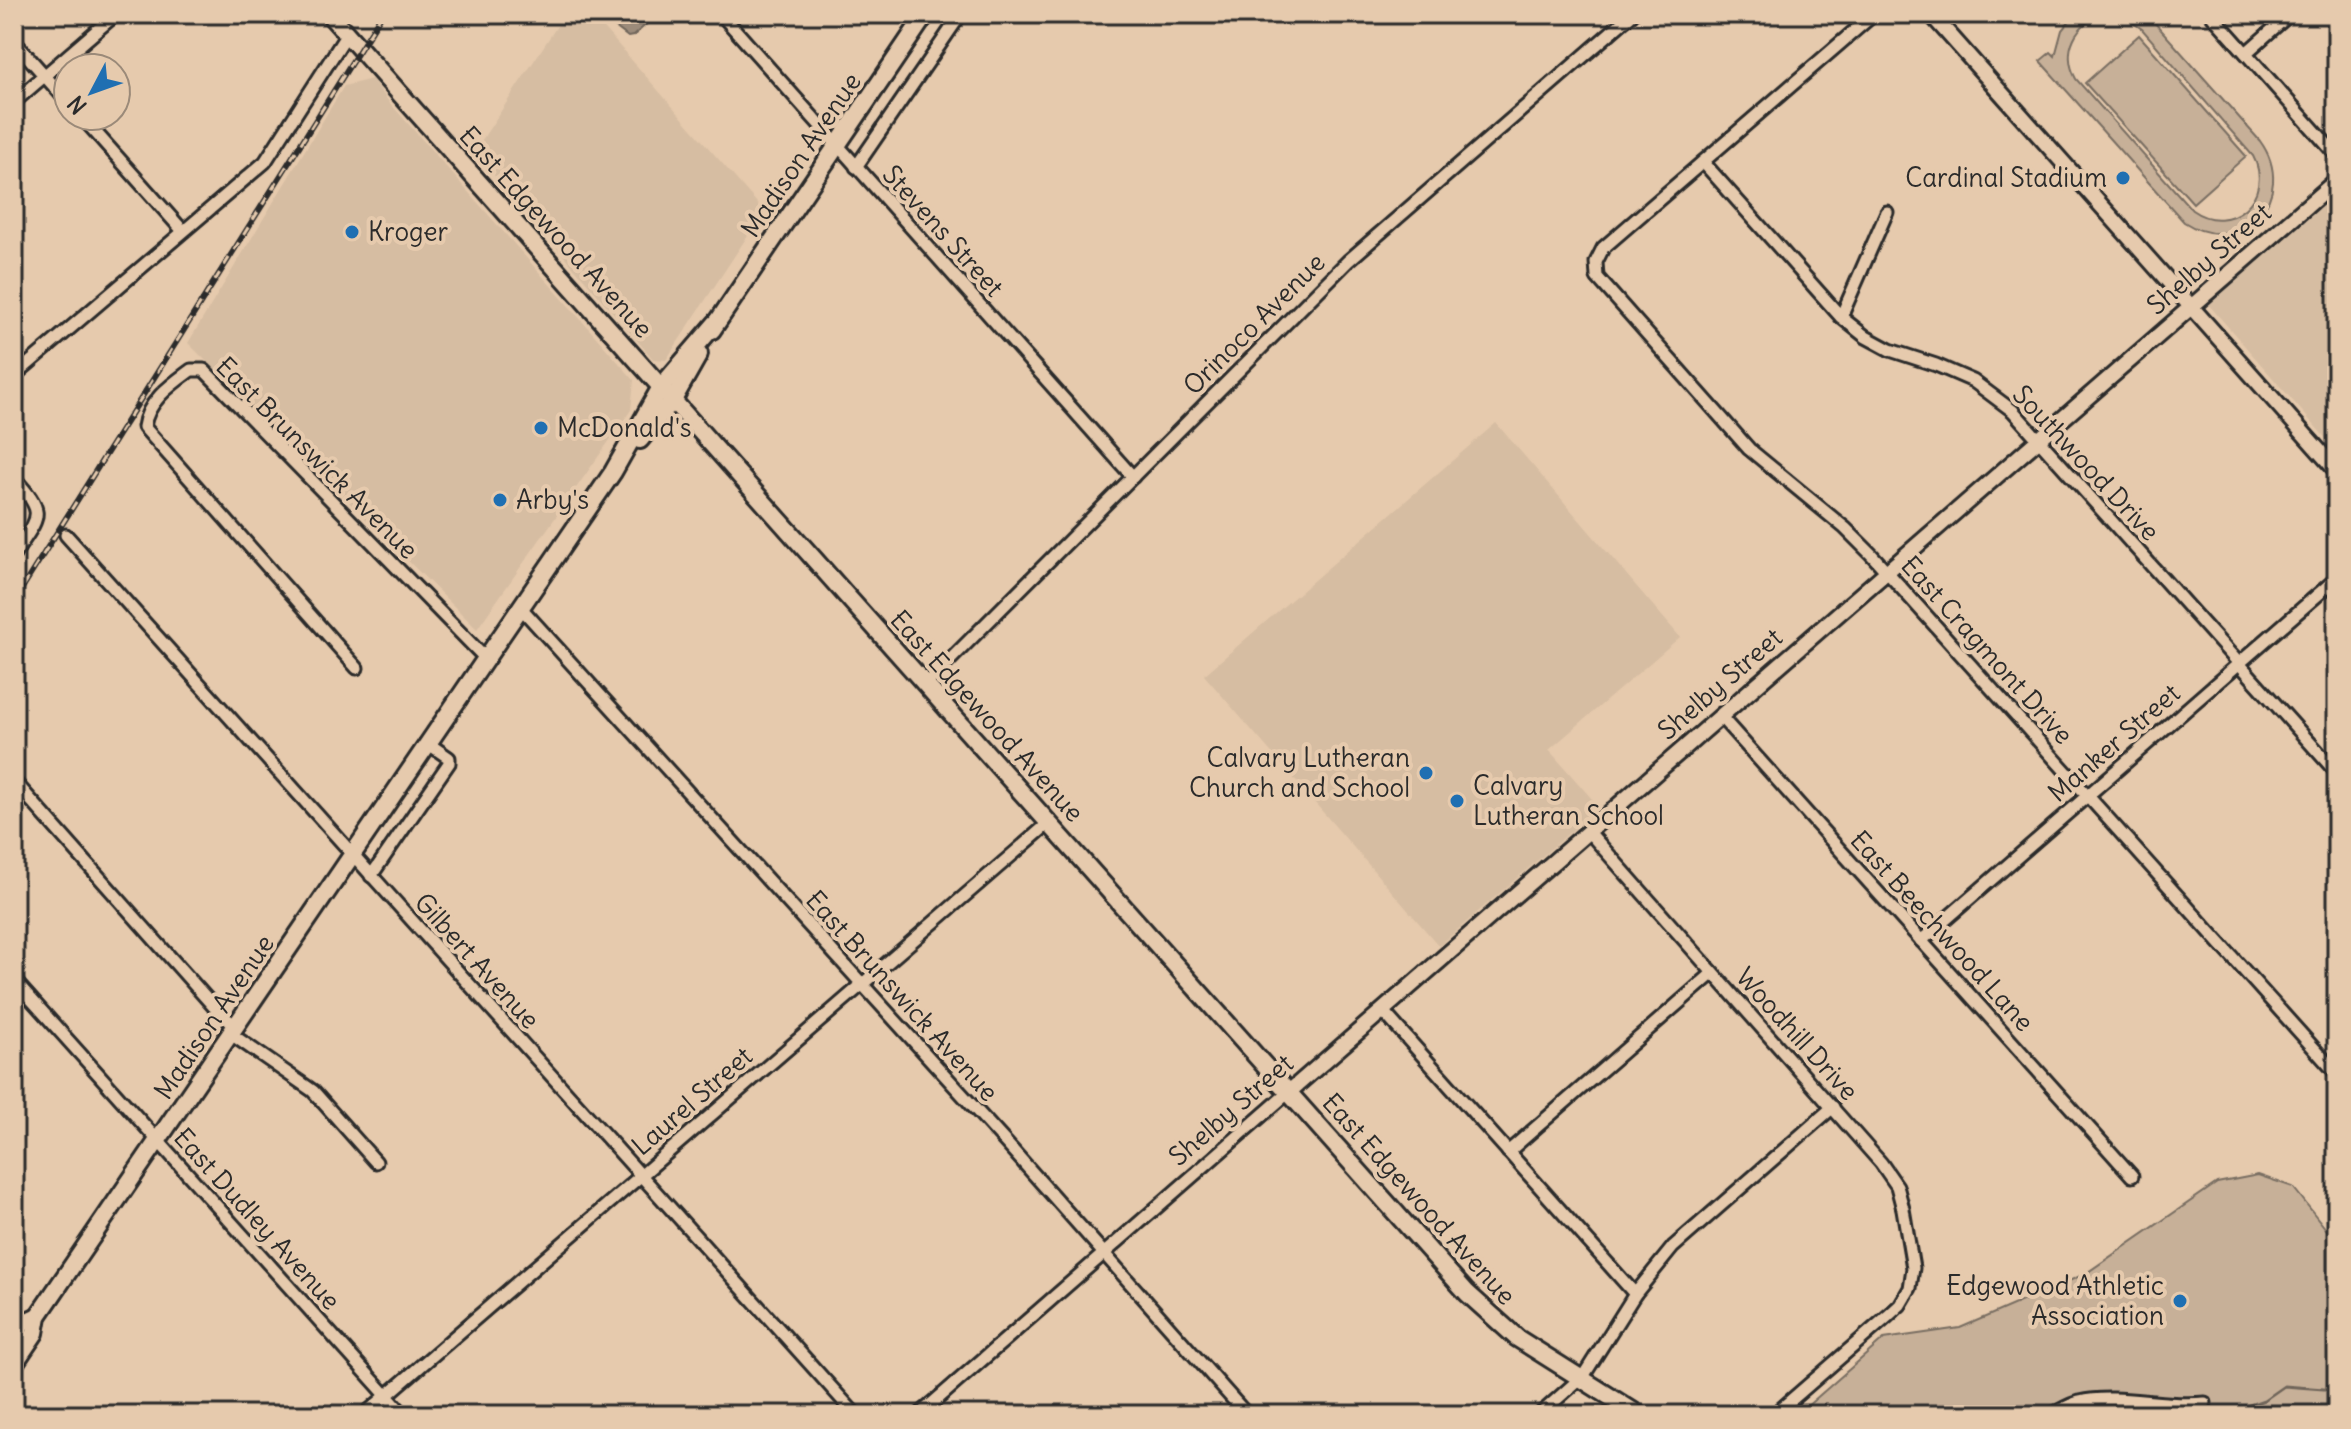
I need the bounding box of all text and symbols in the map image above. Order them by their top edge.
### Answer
north arrow [52,52,132,132]
street label: Madison Avenue [733,66,868,243]
text: N [61,90,92,120]
street label: East Edgewood Avenue [453,119,660,344]
street label: Stevens Street [876,158,1011,303]
place label: Cardinal Stadium [1905,161,2107,194]
marker: Cardinal Stadium [2114,169,2132,187]
street label: Shelby Street [2140,195,2278,322]
place label: Kroger [368,215,449,248]
marker: Kroger [343,223,361,241]
street label: Orinoco Avenue [1176,246,1331,401]
street label: East Brunswick Avenue [209,350,425,566]
street label: Southwood Drive [2006,378,2167,547]
place label: McDonald's [557,411,692,444]
marker: McDonald's [532,419,550,437]
place label: Arby's [516,483,589,516]
marker: Arby's [491,491,509,509]
street label: East Cragmont Drive [1894,549,2081,751]
street label: East Edgewood Avenue [884,603,1091,828]
street label: Shelby Street [1651,620,1789,747]
street label: Manker Street [2041,676,2187,809]
place label: Calvary Lutheran Church and School [1189,741,1410,804]
marker: Calvary Lutheran Church and School [1417,764,1435,782]
place label: Calvary Lutheran School [1473,769,1664,832]
marker: Calvary Lutheran School [1448,792,1466,810]
street label: East Beechwood Lane [1844,824,2041,1038]
street label: East Brunswick Avenue [799,883,1006,1108]
street label: Gilbert Avenue [408,886,547,1035]
street label: Madison Avenue [146,928,281,1105]
street label: Woodhill Drive [1729,960,1866,1107]
street label: Laurel Street [625,1039,759,1162]
street label: Shelby Street [1162,1046,1300,1173]
street label: East Edgewood Avenue [1316,1086,1523,1311]
street label: East Dudley Avenue [167,1121,348,1316]
place label: Edgewood Athletic Association [1946,1269,2164,1332]
marker: Edgewood Athletic Association [2171,1292,2189,1310]

